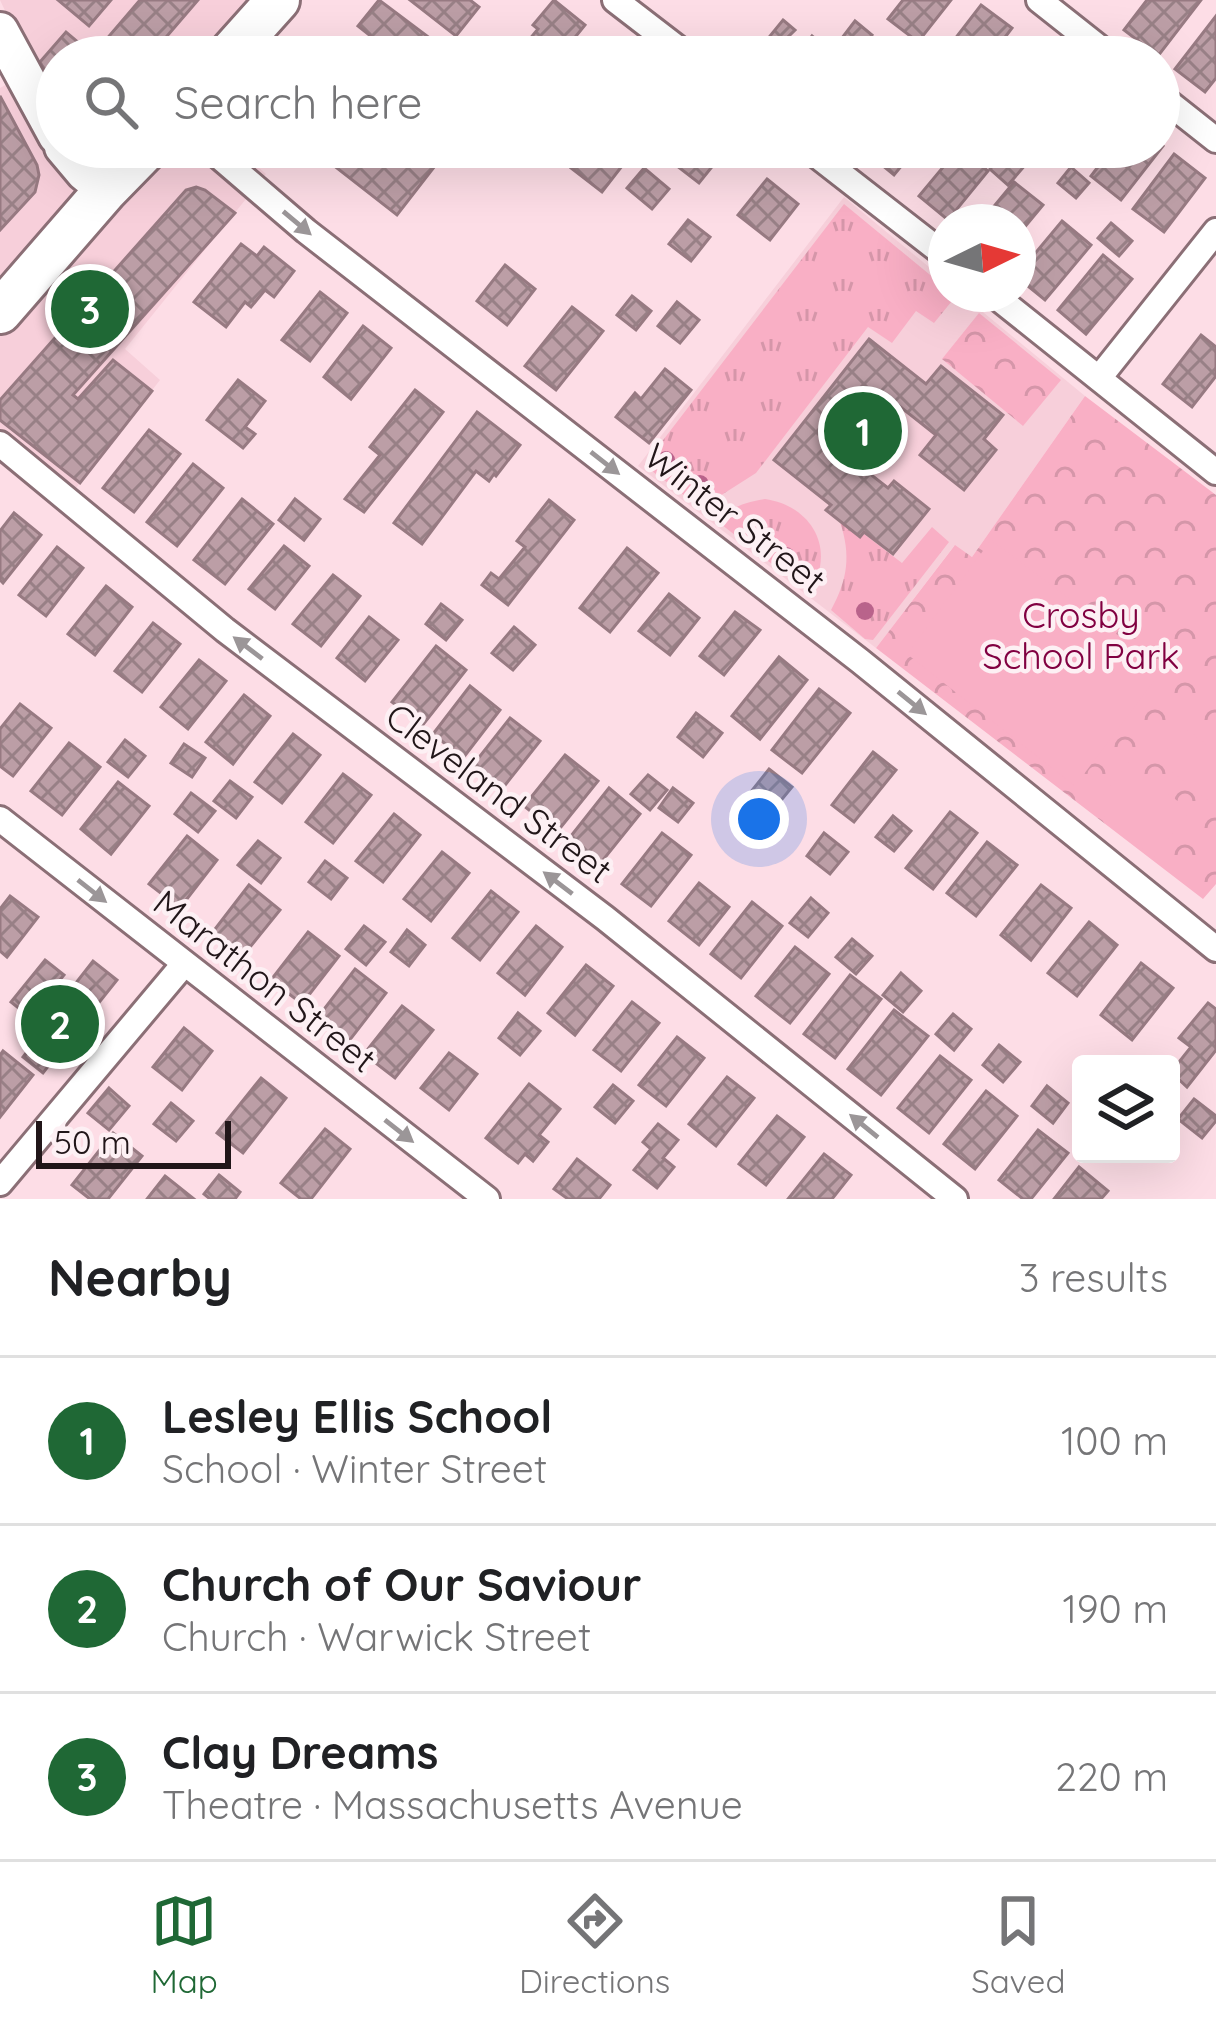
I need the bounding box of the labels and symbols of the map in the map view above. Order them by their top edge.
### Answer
north arrow [928,204,1036,312]
one-way arrow [282,209,312,235]
pin: 3 [51,264,129,354]
pin: 1 [824,386,902,476]
street label: Winter Street [636,433,835,602]
one-way arrow [589,450,620,475]
park label: Crosby School Park [982,592,1180,678]
one-way arrow [232,636,263,660]
one-way arrow [896,690,927,715]
street label: Cleveland Street [377,693,621,892]
your location [729,789,789,849]
one-way arrow [543,872,574,896]
one-way arrow [76,878,107,903]
street label: Marathon Street [145,880,386,1082]
pin: 2 [21,979,99,1069]
one-way arrow [849,1114,880,1139]
scale bar [36,1115,231,1168]
one-way arrow [383,1118,415,1143]

